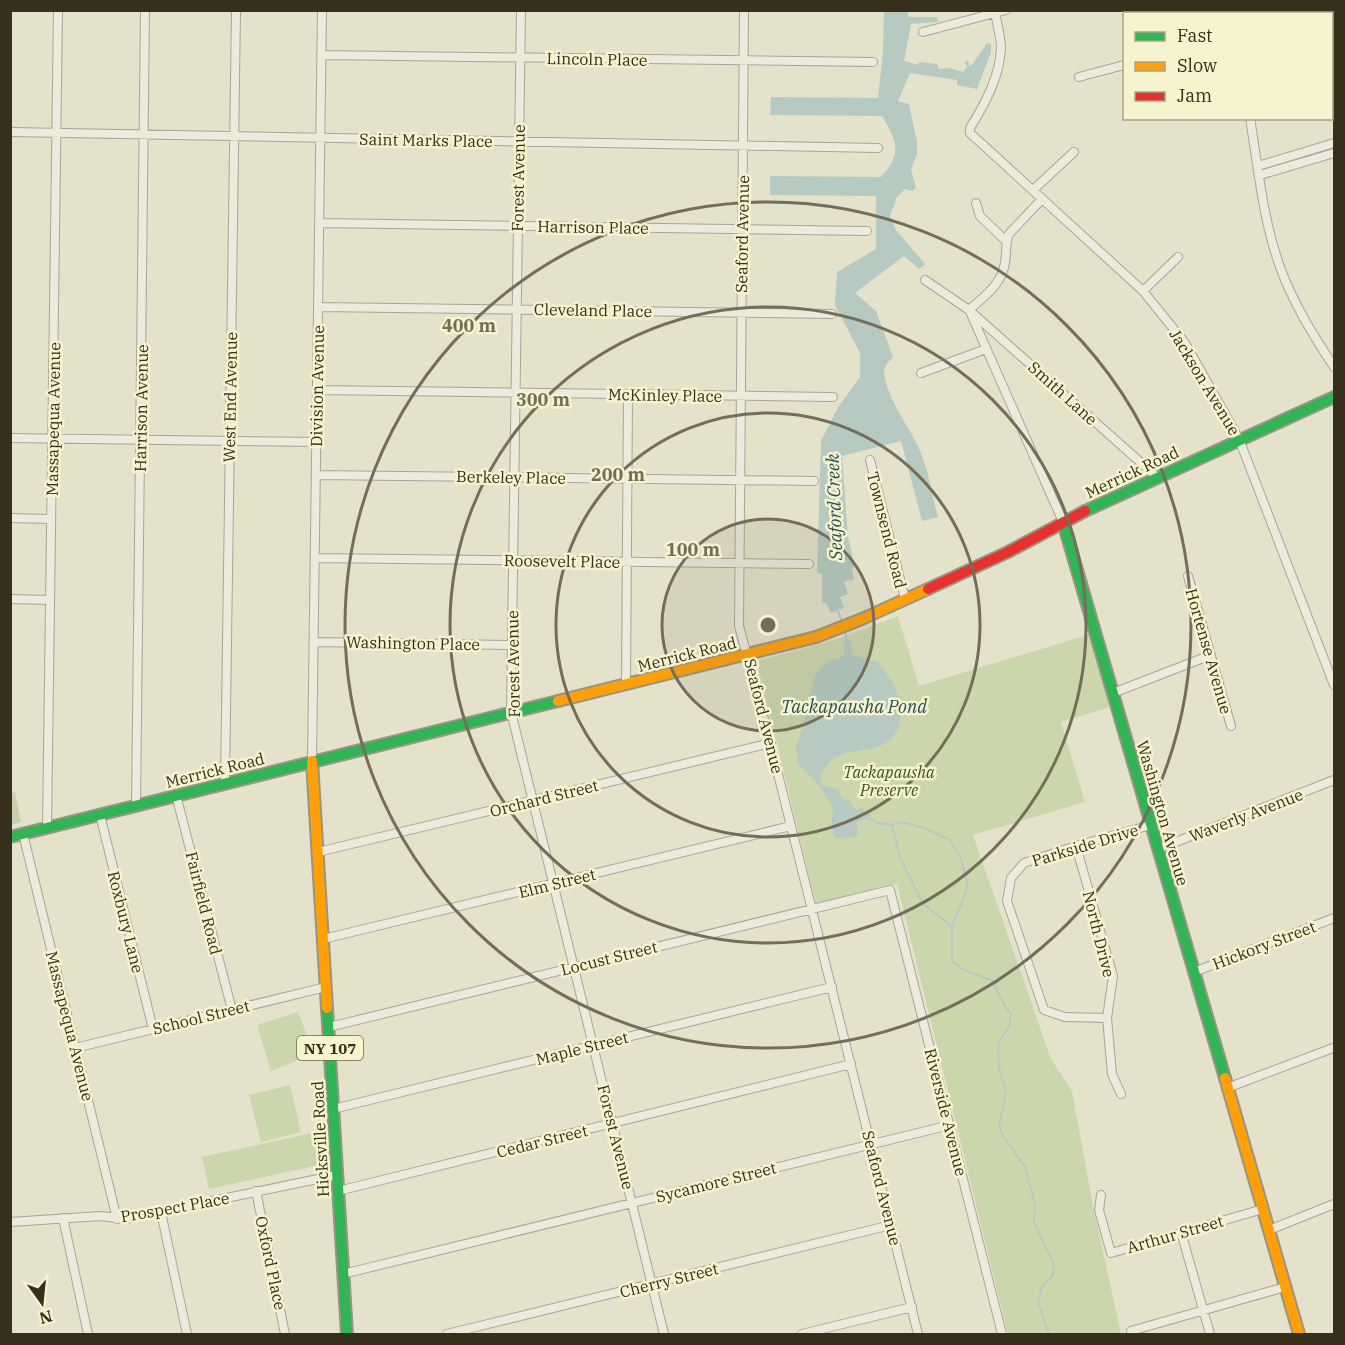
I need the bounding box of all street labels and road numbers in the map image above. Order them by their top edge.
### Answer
street label: Lincoln Place [546,48,648,70]
street label: Forest Avenue [507,124,529,232]
street label: Saint Marks Place [359,129,493,151]
street label: Seaford Avenue [731,175,753,293]
street label: Harrison Place [537,216,649,238]
street label: Cleveland Place [534,299,652,321]
street label: Division Avenue [306,325,328,447]
street label: Jackson Avenue [1165,325,1245,439]
street label: West End Avenue [219,332,241,462]
street label: Massapequa Avenue [42,342,64,496]
street label: Harrison Avenue [130,344,152,472]
street label: Smith Lane [1024,357,1102,429]
street label: McKinley Place [608,384,722,406]
street label: Merrick Road [1082,441,1182,502]
street label: Berkeley Place [456,466,566,488]
street label: Townsend Road [863,470,911,591]
street label: Roosevelt Place [504,550,620,572]
street label: Hortense Avenue [1182,586,1236,716]
street label: Forest Avenue [502,610,524,718]
street label: Washington Place [346,632,480,654]
street label: Merrick Road [635,632,739,676]
street label: Seaford Avenue [740,656,788,776]
street label: Washington Avenue [1133,738,1193,888]
street label: Merrick Road [163,748,267,792]
street label: Orchard Street [488,775,601,821]
street label: Waverly Avenue [1186,784,1306,846]
street label: Parkside Drive [1029,819,1141,871]
street label: Fairfield Road [182,849,227,957]
street label: Elm Street [516,864,598,902]
street label: Roxbury Lane [104,869,148,975]
street label: North Drive [1079,889,1119,979]
street label: Hickory Street [1210,916,1319,974]
street label: Locust Street [559,936,660,980]
street label: Massapequa Avenue [42,949,98,1103]
street label: School Street [150,995,252,1039]
street label: Maple Street [534,1027,631,1069]
road number: NY 107 [297,1036,363,1060]
street label: Riverside Avenue [920,1046,972,1178]
street label: Hicksville Road [307,1080,333,1198]
street label: Forest Avenue [593,1082,639,1192]
street label: Cedar Street [494,1120,590,1162]
street label: Seaford Avenue [858,1128,906,1248]
street label: Sycamore Street [654,1157,779,1207]
street label: Prospect Place [119,1188,231,1226]
street label: Arthur Street [1124,1211,1226,1257]
street label: Oxford Place [251,1214,291,1312]
street label: Cherry Street [618,1258,721,1302]

